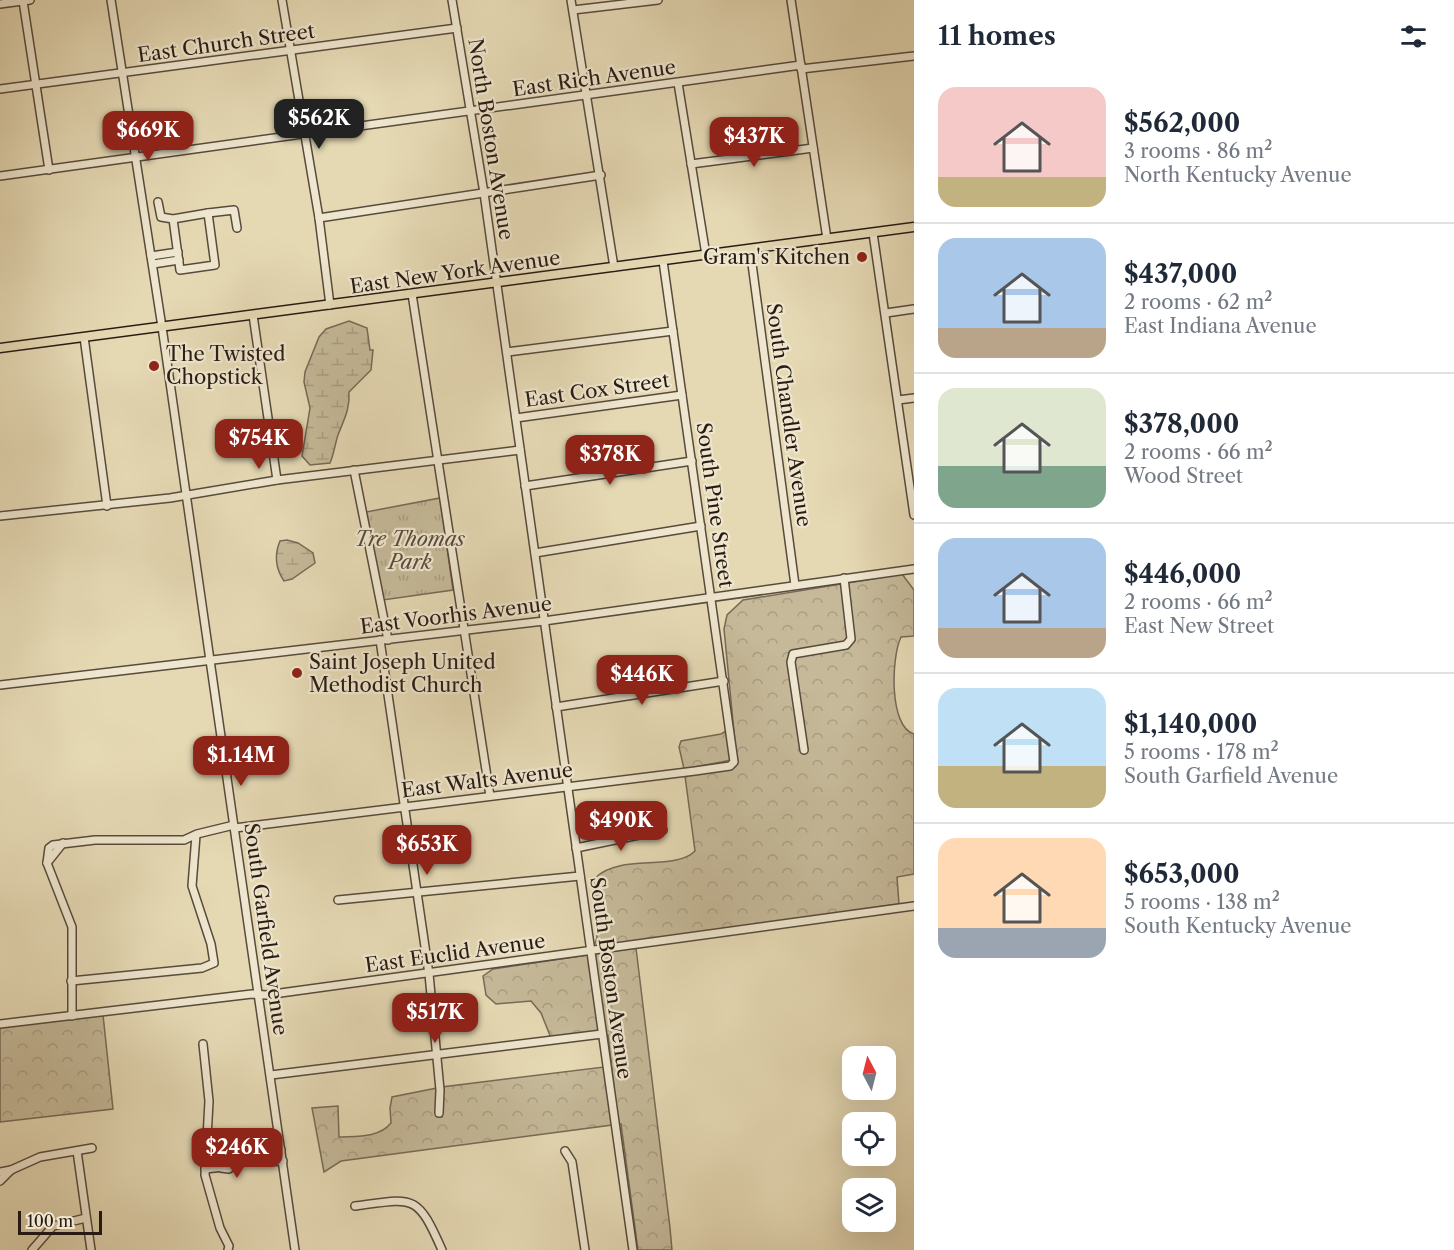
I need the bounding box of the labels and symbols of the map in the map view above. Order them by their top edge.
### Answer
street label: East Church Street [136,19,316,67]
street label: North Boston Avenue [463,36,519,242]
street label: East Rich Avenue [511,55,677,101]
pin: $562K [277,99,361,150]
pin: $669K [106,111,190,162]
pin: $437K [712,117,796,168]
street label: East New York Avenue [348,245,562,299]
place label: Gram's Kitchen [703,245,850,269]
marker: Gram's Kitchen [855,250,869,264]
street label: South Chandler Avenue [761,302,817,528]
place label: The Twisted Chopstick [166,342,285,389]
marker: The Twisted Chopstick [147,359,161,373]
street label: East Cox Street [523,368,671,412]
pin: $754K [217,419,301,470]
street label: South Pine Street [692,421,738,589]
pin: $378K [568,435,652,486]
park label: Tre Thomas Park [355,527,465,574]
street label: East Voorhis Avenue [359,591,553,639]
place label: Saint Joseph United Methodist Church [309,650,496,697]
pin: $446K [600,655,684,706]
marker: Saint Joseph United Methodist Church [290,666,304,680]
pin: $1.14M [192,736,290,787]
street label: East Walts Avenue [400,758,574,802]
pin: $490K [579,801,663,852]
street label: South Garfield Avenue [239,821,293,1037]
pin: $653K [385,825,469,876]
street label: South Boston Avenue [585,875,637,1081]
street label: East Euclid Avenue [363,928,547,978]
pin: $517K [393,993,477,1044]
north arrow [842,1046,896,1100]
pin: $246K [195,1128,279,1179]
scale bar [18,1208,102,1236]

